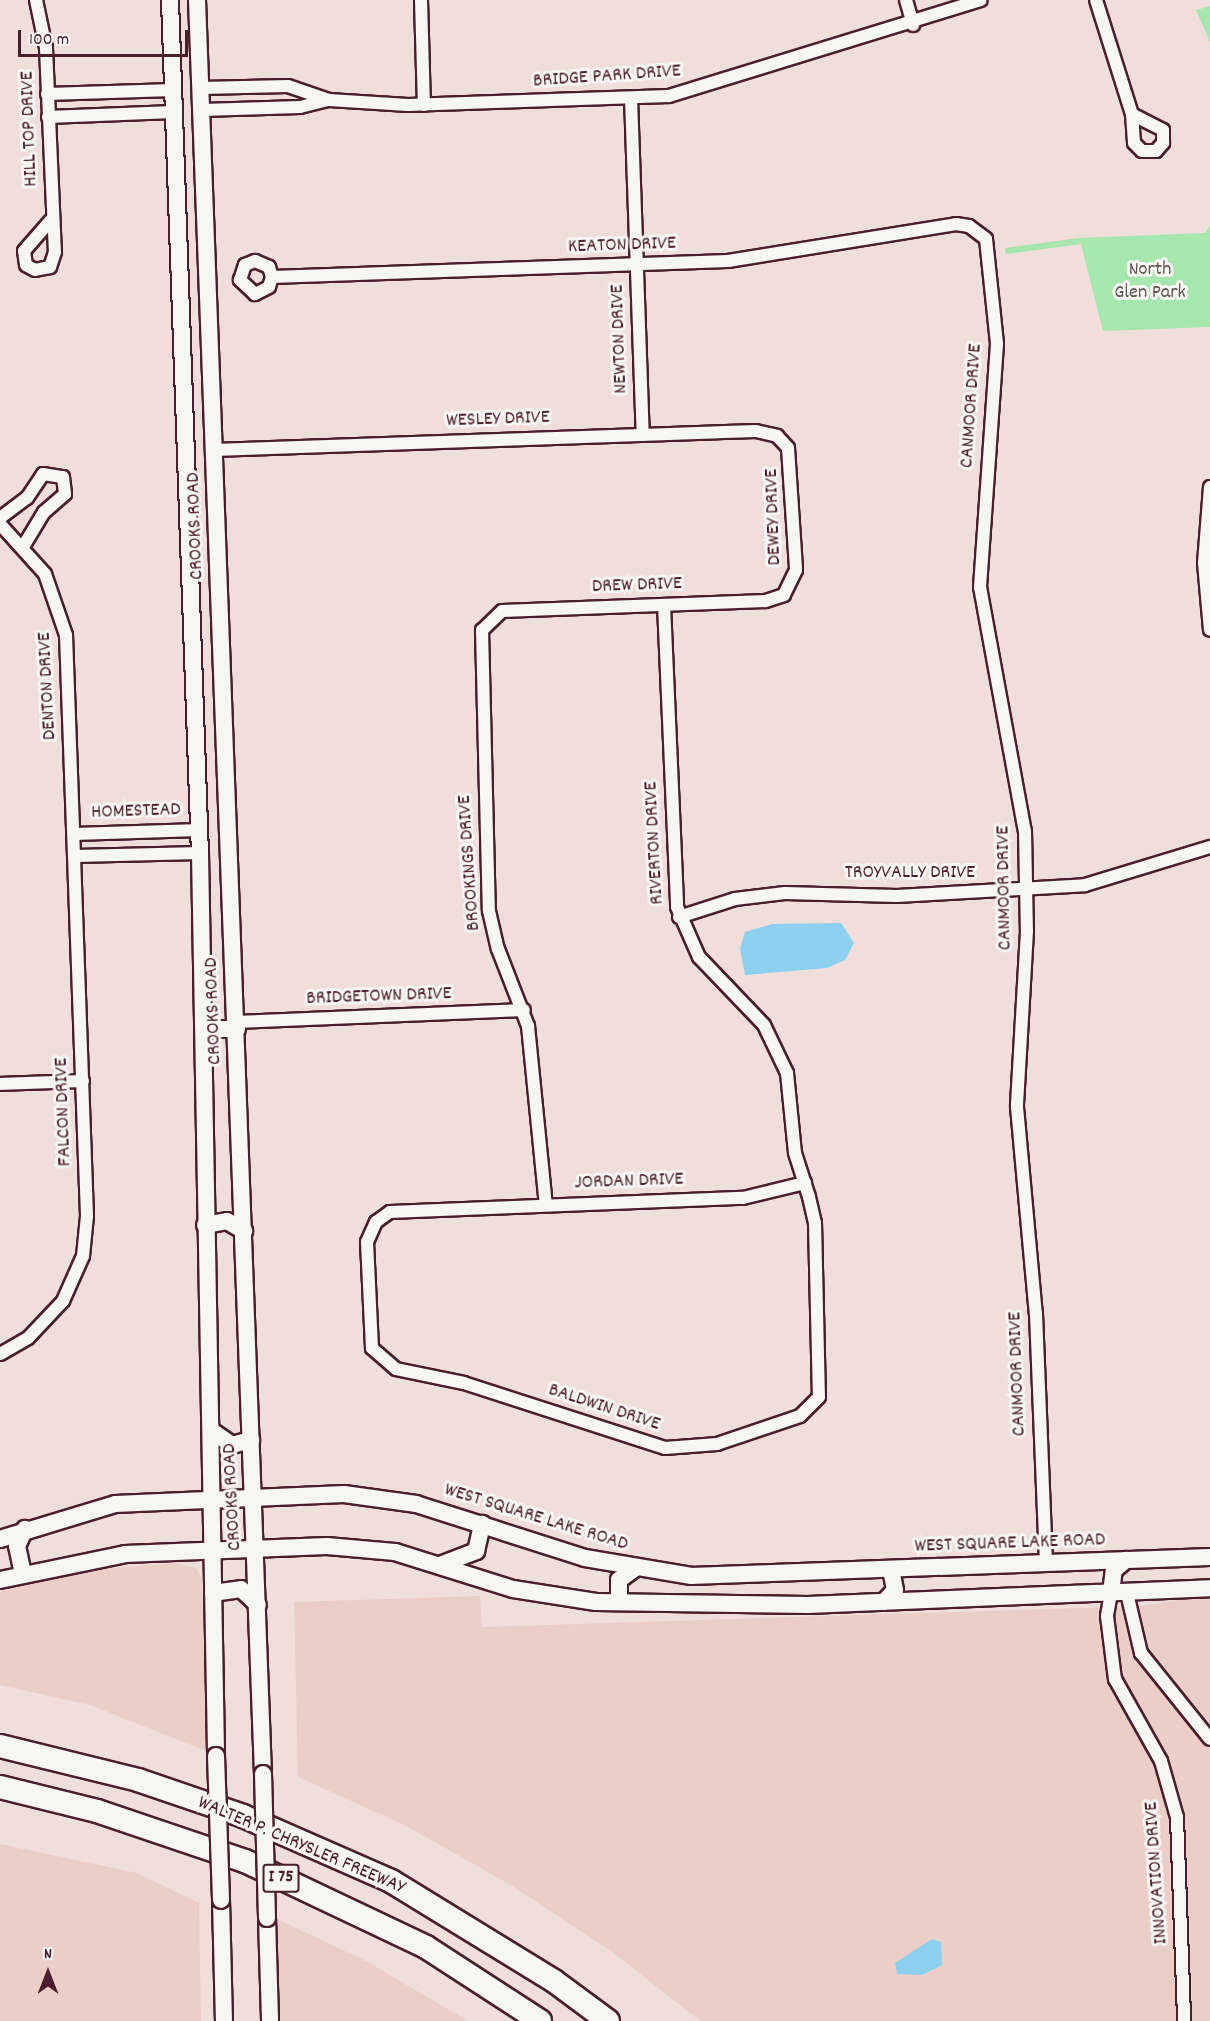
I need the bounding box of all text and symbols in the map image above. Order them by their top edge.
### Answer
scale bar [21,18,190,56]
text: 100 m [29,28,69,53]
street label: BRIDGE PARK DRIVE [532,60,682,94]
street label: HILL TOP DRIVE [16,71,44,187]
street label: KEATON DRIVE [568,232,676,260]
park label: North Glen Park [1114,259,1186,306]
street label: NEWTON DRIVE [606,284,634,394]
street label: CANMOOR DRIVE [956,343,988,469]
street label: WESLEY DRIVE [446,406,550,434]
street label: DEWEY DRIVE [760,468,788,566]
street label: CROOKS ROAD [182,472,210,580]
street label: DREW DRIVE [592,572,682,600]
street label: DENTON DRIVE [33,631,63,741]
street label: RIVERTON DRIVE [640,781,670,905]
street label: BROOKINGS DRIVE [453,794,487,932]
street label: HOMESTEAD [91,798,181,826]
street label: CANMOOR DRIVE [992,825,1018,951]
street label: TROYVALLY DRIVE [845,861,975,885]
street label: CROOKS ROAD [200,957,228,1065]
street label: BRIDGETOWN DRIVE [306,982,452,1012]
street label: FALCON DRIVE [50,1057,78,1167]
street label: JORDAN DRIVE [574,1168,684,1196]
street label: CANMOOR DRIVE [1004,1311,1032,1437]
street label: BALDWIN DRIVE [545,1379,663,1437]
street label: CROOKS ROAD [218,1443,248,1551]
street label: WEST SQUARE LAKE ROAD [441,1479,631,1557]
street label: WEST SQUARE LAKE ROAD [914,1529,1106,1559]
street label: WALTER P. CHRYSLER FREEWAY [194,1791,408,1901]
street label: INNOVATION DRIVE [1140,1801,1174,1945]
road number: I 75 [262,1863,300,1893]
north arrow [18,1943,78,2003]
text: N [44,1943,52,1966]

